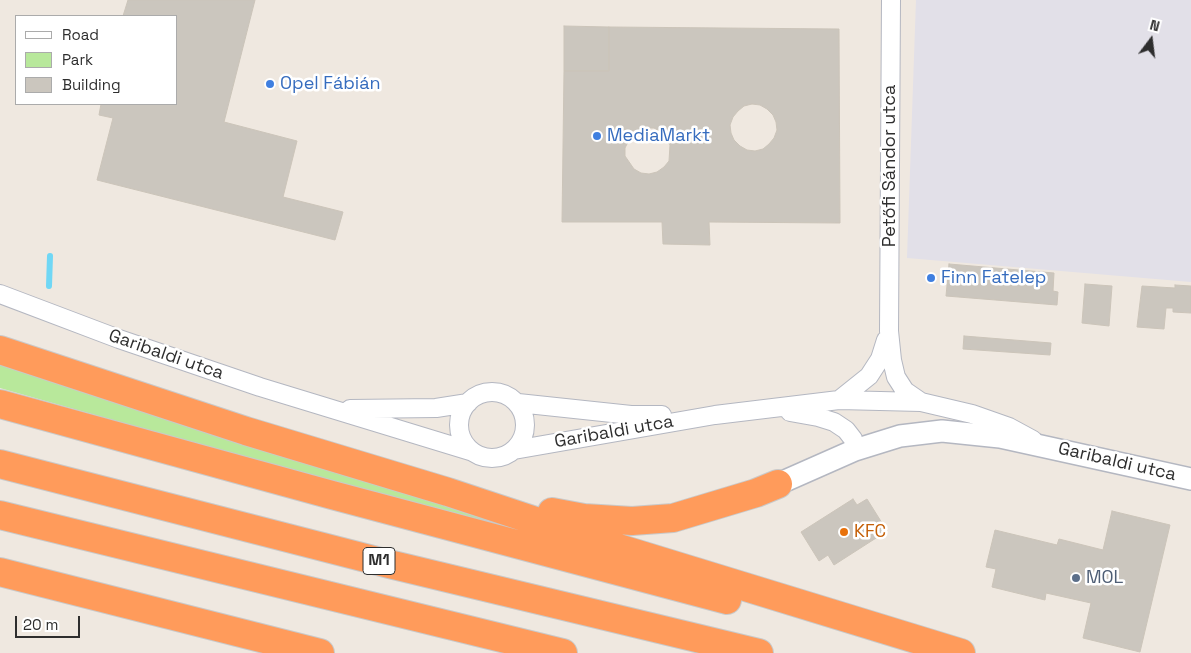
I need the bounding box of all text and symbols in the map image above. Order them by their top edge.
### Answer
legend [15,15,178,105]
north arrow [1126,15,1176,65]
text: N [1148,16,1162,35]
text: Road [62,25,99,44]
text: Park [62,50,93,69]
place label: Opel Fábián [280,73,381,95]
text: Building [62,75,121,94]
marker: Opel Fábián [264,78,276,90]
street label: Petőfi Sándor utca [879,85,901,247]
place label: MediaMarkt [607,125,710,147]
marker: MediaMarkt [591,130,603,142]
place label: Finn Fatelep [941,267,1046,289]
marker: Finn Fatelep [925,272,937,284]
street label: Garibaldi utca [106,325,226,385]
street label: Garibaldi utca [553,411,675,453]
street label: Garibaldi utca [1056,438,1178,486]
place label: KFC [854,521,886,543]
marker: KFC [838,526,850,538]
road number: M1 [363,548,395,574]
place label: MOL [1086,567,1123,589]
marker: MOL [1070,572,1082,584]
scale bar [18,606,82,638]
text: 20 m [23,615,58,634]

